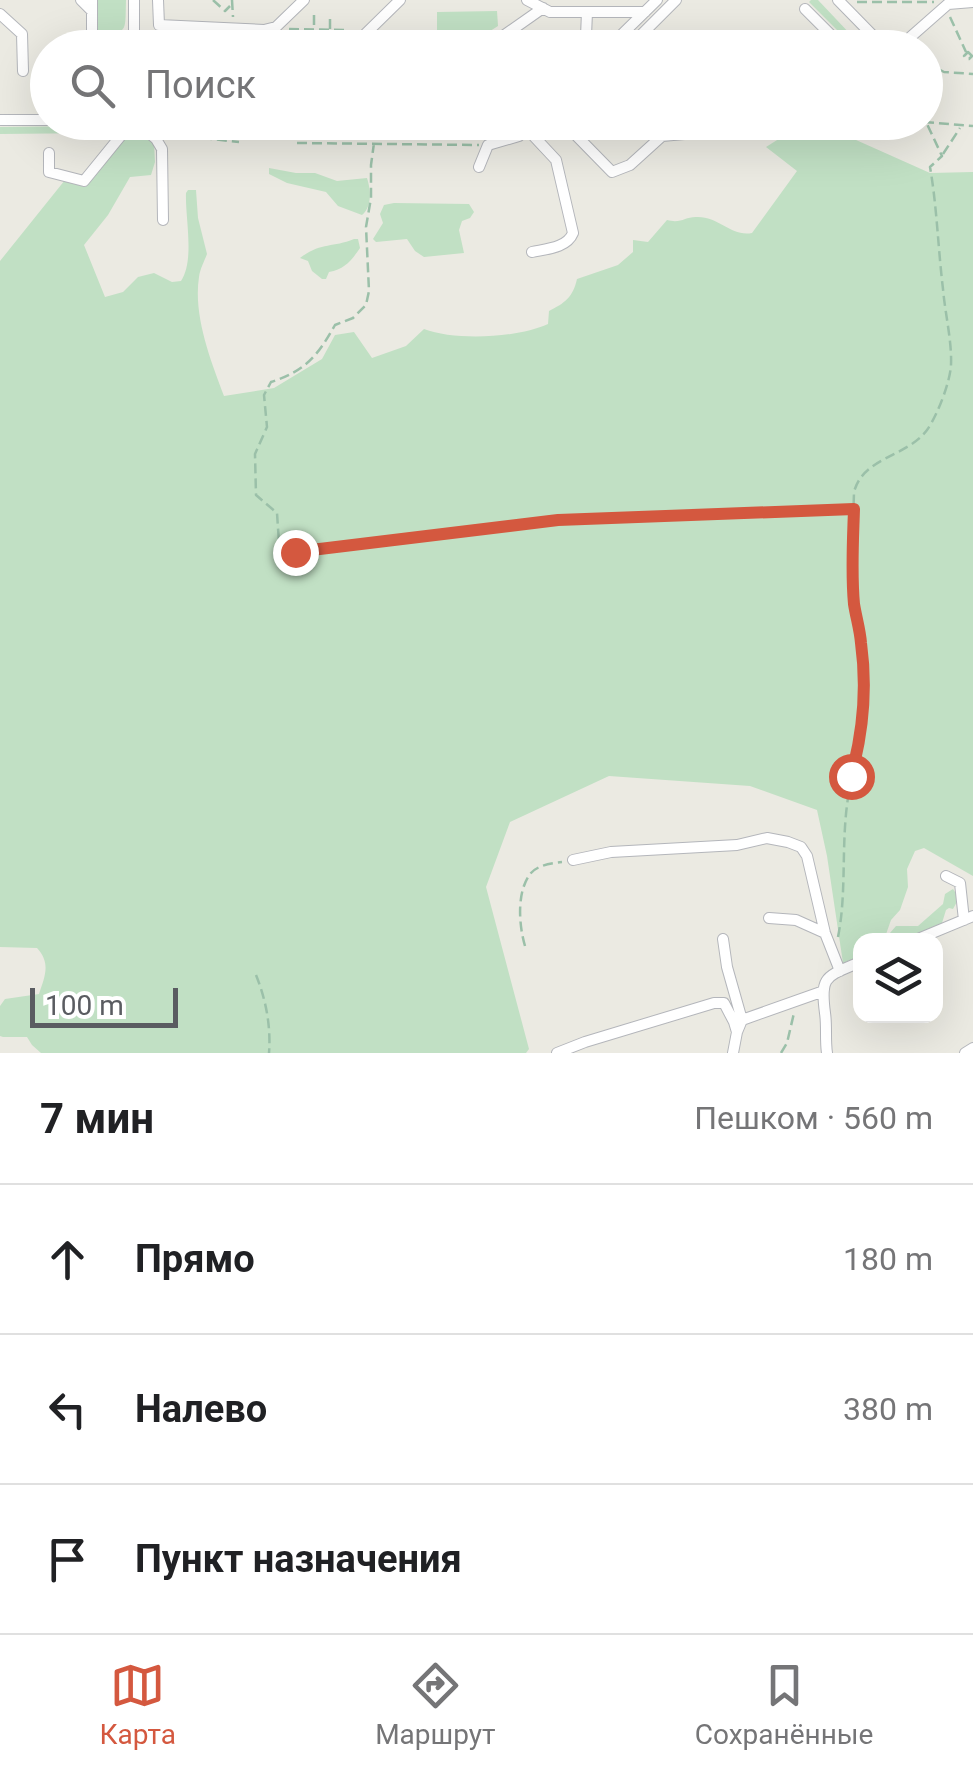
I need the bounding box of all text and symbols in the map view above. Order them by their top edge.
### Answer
search box [30,30,943,140]
icon: search [65,58,120,113]
text: Поиск [145,63,256,107]
route end [273,530,319,576]
route start [829,754,875,800]
map controls [853,933,943,1023]
button: layers [853,933,943,1023]
scale bar [30,983,178,1028]
text: 100 m [45,989,124,1022]
text: 7 мин [40,1094,154,1143]
text: Пешком · 560 m [694,1099,933,1137]
icon: ahead [40,1232,95,1287]
text: Прямо [135,1237,255,1281]
text: 180 m [843,1240,933,1278]
icon: left [40,1382,95,1437]
text: Налево [135,1387,267,1431]
text: 380 m [843,1390,933,1428]
icon: arrive [40,1532,95,1587]
text: Пункт назначения [135,1537,462,1581]
tab: Карта [100,1658,176,1751]
tab: Маршрут [375,1658,496,1751]
tab: Сохранённые [695,1658,873,1751]

